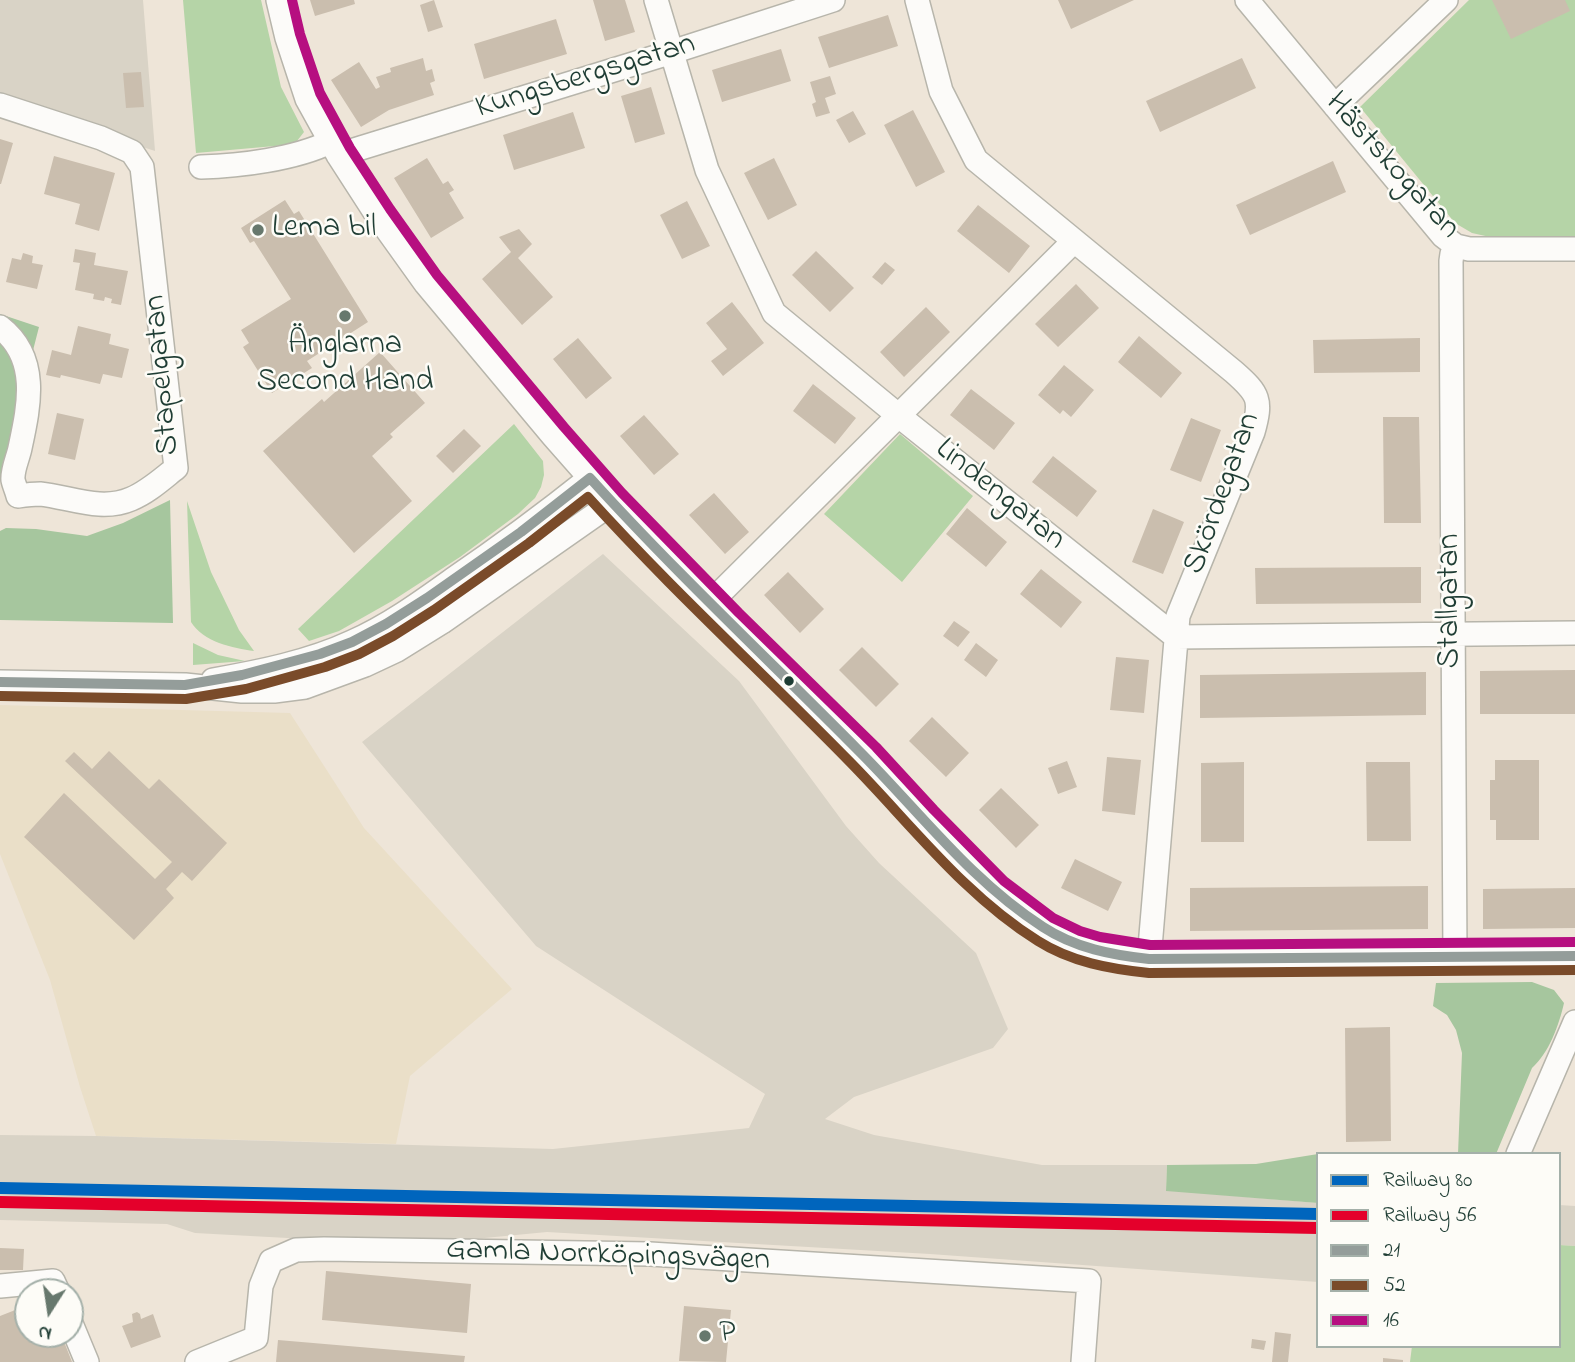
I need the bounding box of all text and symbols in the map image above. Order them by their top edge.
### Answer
street label: Kungsbergsgatan [472,26,700,130]
street label: Hästskogatan [1315,86,1467,248]
place label: Lema bil [272,211,376,249]
marker: Lema bil [250,222,266,238]
street label: Stapelgatan [138,293,190,457]
marker: Änglarna Second Hand [337,308,353,324]
place label: Änglarna Second Hand [256,328,434,403]
street label: Skördegatan [1177,408,1271,580]
street label: Lindengatan [926,432,1072,560]
street label: Stallgatan [1433,534,1471,668]
unlabelled marker [782,674,796,688]
legend [1316,1152,1561,1348]
text: Railway 80 [1383,1166,1472,1196]
text: Railway 56 [1383,1201,1477,1231]
street label: Gamla Norrköpingsvägen [445,1232,771,1282]
text: 21 [1383,1236,1400,1266]
text: 52 [1383,1271,1405,1301]
north arrow [14,1278,84,1348]
text: 16 [1383,1306,1399,1336]
place label: P [719,1317,736,1355]
text: N [36,1318,54,1347]
marker: P [697,1328,713,1344]

